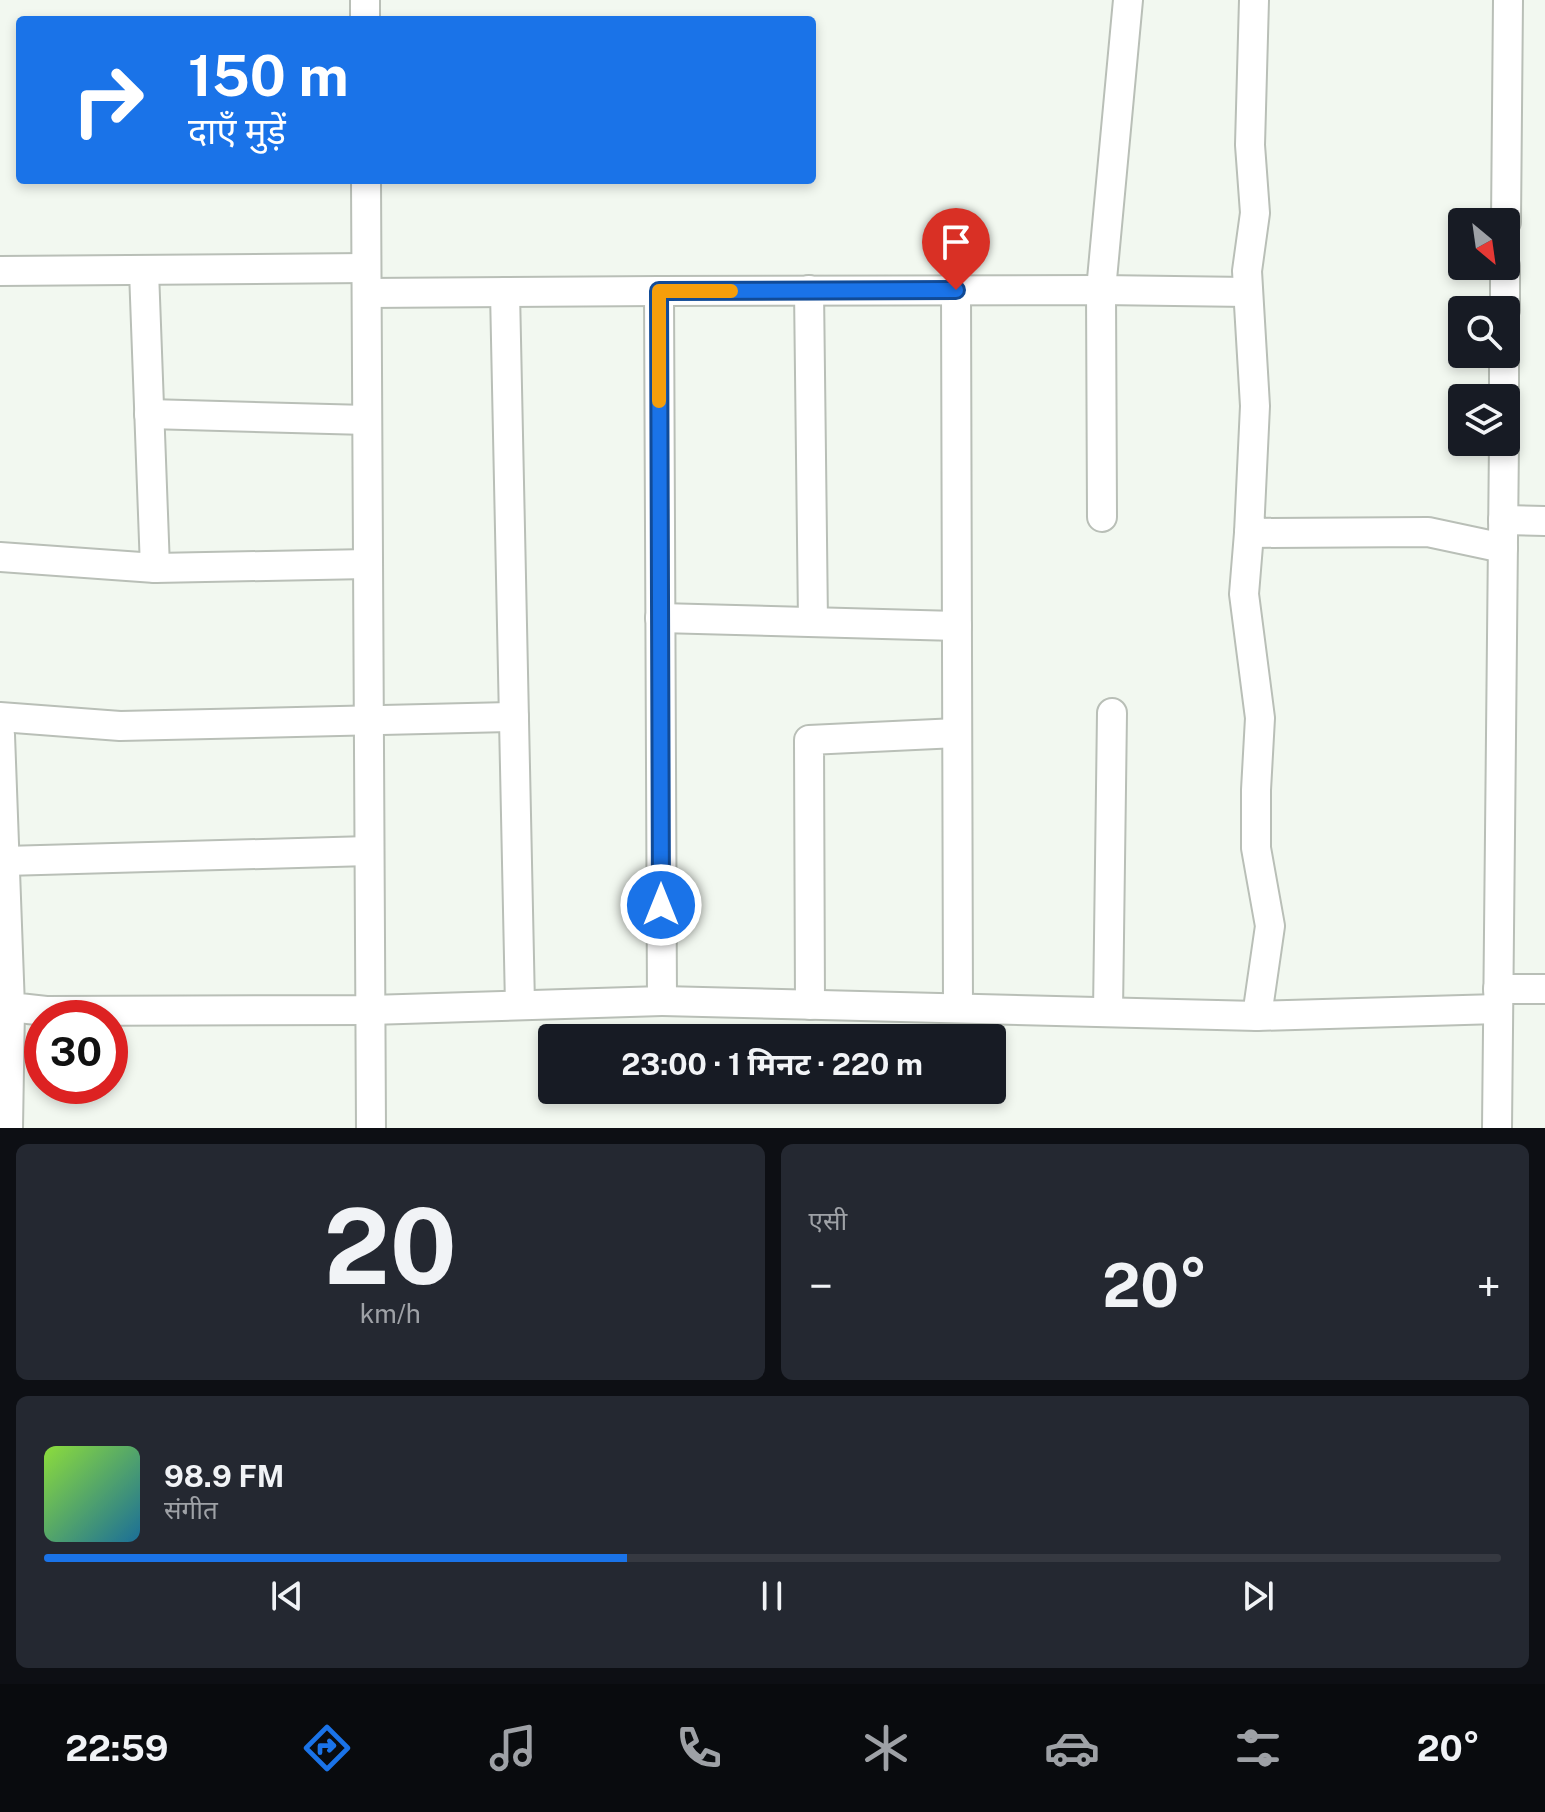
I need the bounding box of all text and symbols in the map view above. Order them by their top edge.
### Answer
text: 150 m [188,43,349,109]
icon: right [56,48,160,152]
text: दाएँ मुड़ें [188,110,286,152]
pin [922,208,990,290]
north arrow [1448,208,1520,280]
map controls [1448,208,1520,456]
icon: arrive [934,220,978,264]
button: search [1448,296,1520,368]
button: layers [1448,384,1520,456]
position arrow [619,863,703,947]
speed limit sign: 30 [24,1000,128,1104]
text: 23:00 · 1 मिनट · 220 m [621,1046,923,1082]
text: 20 [324,1185,457,1307]
text: एसी [809,1205,847,1236]
text: 20° [1102,1250,1207,1321]
text: − [809,1260,833,1312]
text: + [1477,1260,1501,1312]
text: km/h [360,1298,421,1329]
text: 98.9 FM [164,1458,284,1494]
text: संगीत [164,1494,218,1525]
icon: previous [265,1574,309,1618]
icon: pause [750,1574,794,1618]
icon: next [1236,1574,1280,1618]
icon: directions [299,1720,355,1776]
icon: music [485,1720,541,1776]
icon: phone [671,1720,727,1776]
icon: climate [858,1720,914,1776]
icon: car [1044,1720,1100,1776]
icon: filters [1230,1720,1286,1776]
text: 22:59 [65,1727,169,1769]
text: 20° [1417,1727,1480,1769]

